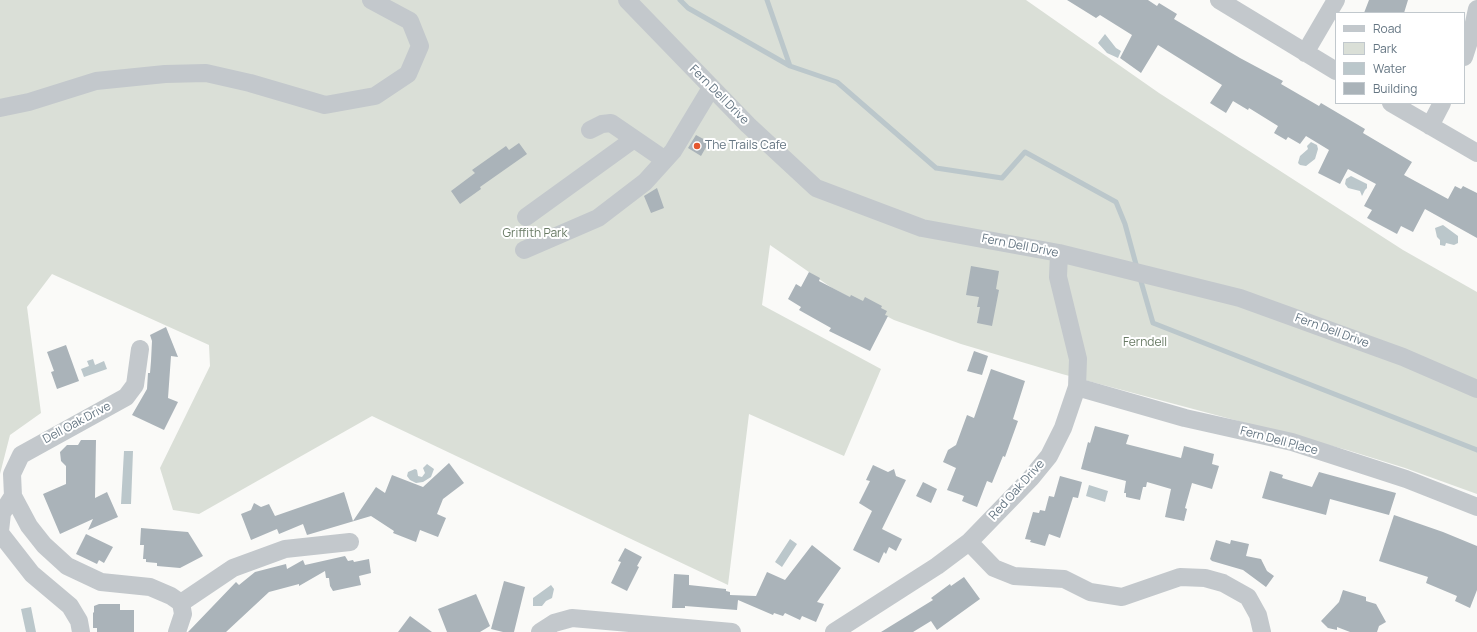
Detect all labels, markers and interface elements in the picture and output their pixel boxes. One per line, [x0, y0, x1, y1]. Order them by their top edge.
legend [1335, 12, 1465, 104]
text: Road [1373, 20, 1401, 37]
text: Park [1373, 40, 1397, 57]
text: Water [1373, 60, 1406, 77]
street label: Fern Dell Drive [686, 62, 752, 128]
text: Building [1373, 80, 1417, 97]
place label: The Trails Cafe [705, 139, 787, 153]
marker: The Trails Cafe [692, 141, 702, 151]
park label: Griffith Park [503, 227, 567, 241]
street label: Fern Dell Drive [980, 232, 1060, 260]
street label: Fern Dell Drive [1293, 311, 1371, 351]
park label: Ferndell [1123, 336, 1167, 350]
street label: Dell Oak Drive [41, 399, 113, 447]
street label: Fern Dell Place [1239, 424, 1319, 458]
street label: Red Oak Drive [986, 457, 1048, 523]

